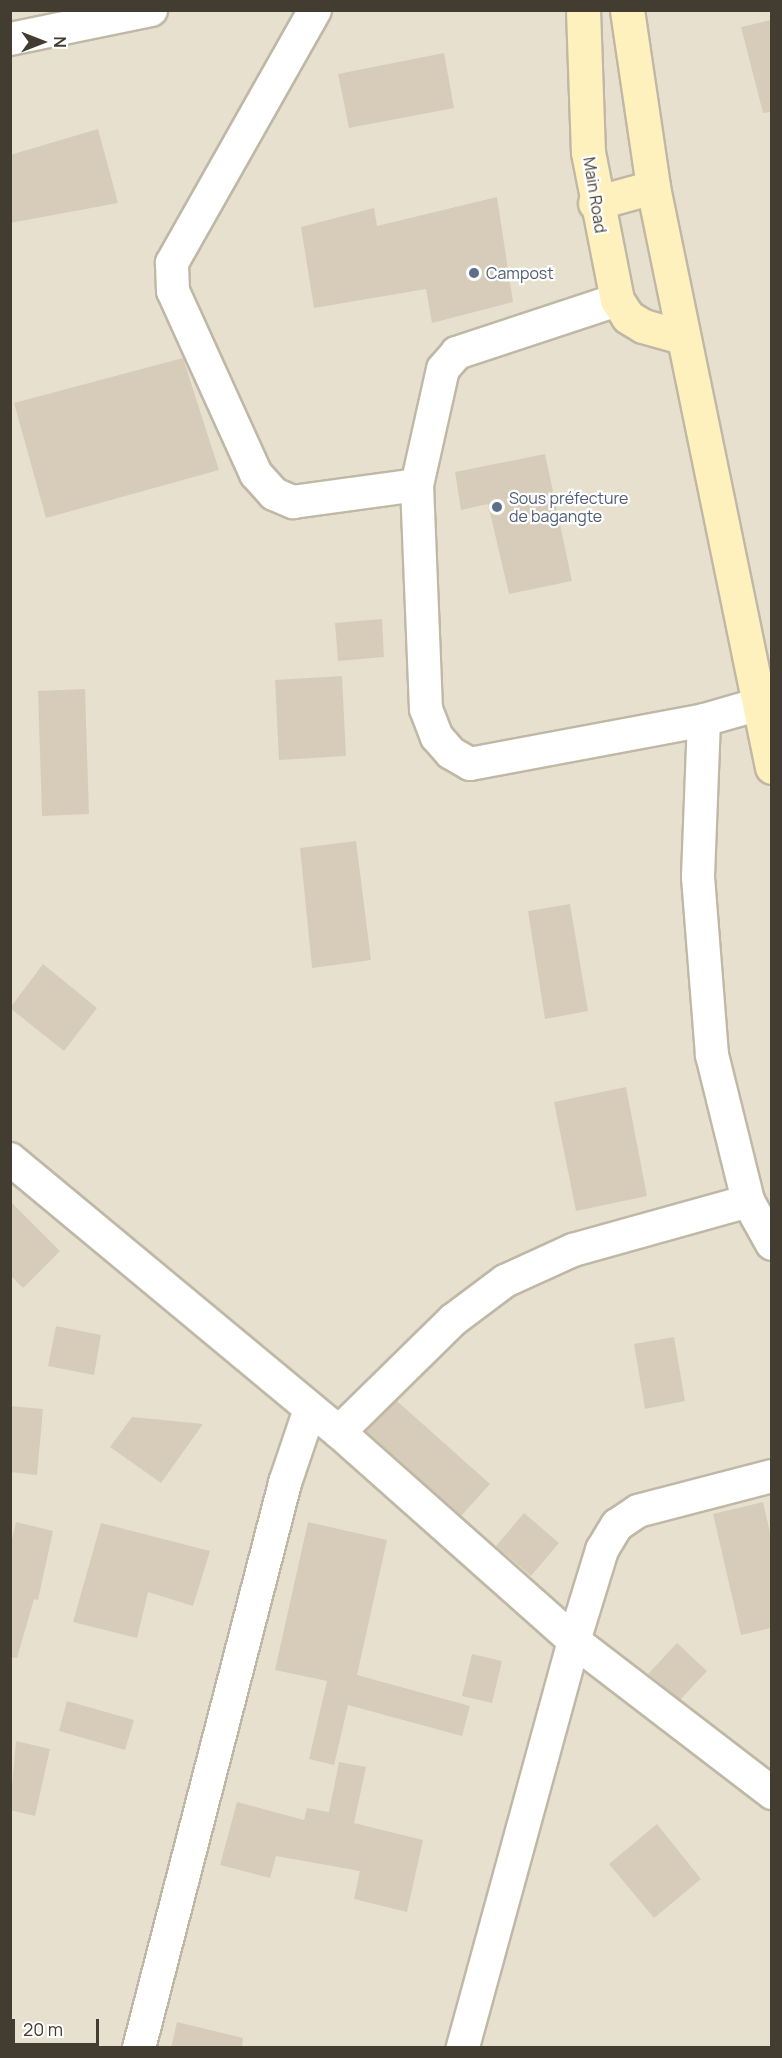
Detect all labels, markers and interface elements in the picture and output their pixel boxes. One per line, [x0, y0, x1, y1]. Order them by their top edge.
north arrow [12, 12, 72, 72]
text: N [49, 36, 71, 48]
street label: Main Road [580, 156, 610, 234]
place label: Campost [486, 263, 554, 283]
marker: Campost [467, 266, 481, 280]
place label: Sous préfecture de bagangte [509, 488, 628, 526]
marker: Sous préfecture de bagangte [490, 500, 504, 514]
scale bar [15, 2007, 102, 2045]
text: 20 m [23, 2017, 63, 2041]

